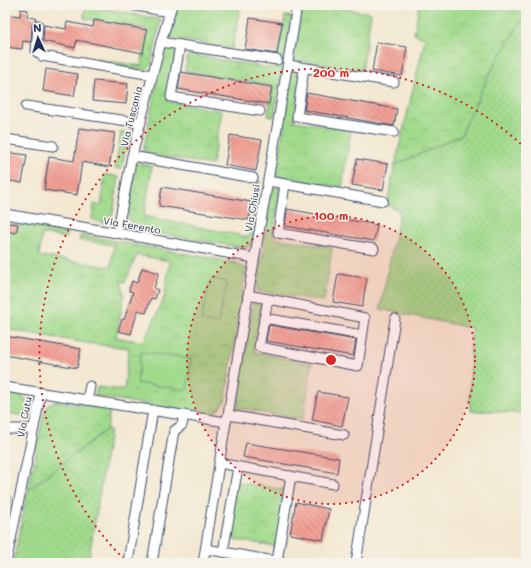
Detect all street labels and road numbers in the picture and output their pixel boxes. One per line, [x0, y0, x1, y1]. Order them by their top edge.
street label: Via Tuscania [117, 84, 145, 148]
street label: Via Chiusi [241, 183, 263, 233]
street label: Via Ferento [102, 213, 162, 237]
street label: Via Cutu [13, 395, 35, 439]

